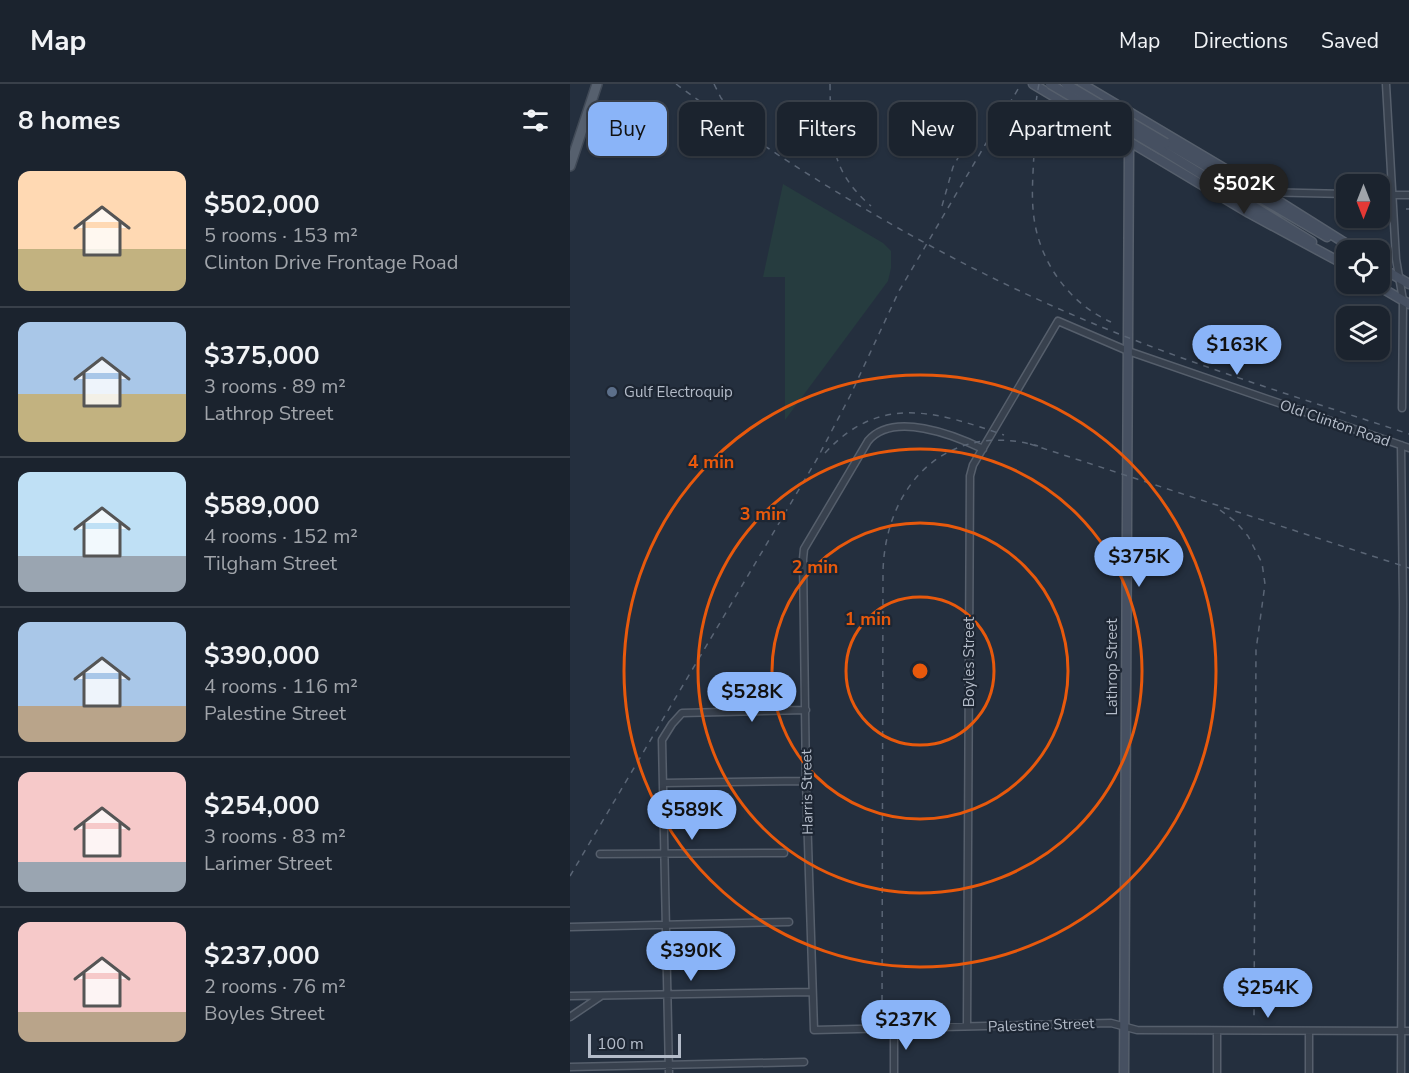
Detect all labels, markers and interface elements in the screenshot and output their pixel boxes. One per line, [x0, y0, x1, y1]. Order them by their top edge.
text: Map [30, 22, 86, 60]
text: Map [1119, 27, 1160, 55]
text: Directions [1193, 27, 1288, 55]
text: Saved [1321, 27, 1379, 55]
chip: Buy [588, 102, 667, 156]
chip: Rent [679, 102, 765, 156]
chip: Filters [777, 102, 877, 156]
chip: New [889, 102, 976, 156]
chip: Apartment [988, 102, 1132, 156]
text: 8 homes [18, 103, 120, 138]
icon: filters [519, 104, 552, 137]
pin: $502K [1202, 164, 1286, 215]
text: $502K [1213, 170, 1275, 197]
north arrow [1336, 174, 1390, 228]
map controls [1336, 174, 1390, 360]
text: $502,000 [204, 187, 320, 222]
icon: home [66, 195, 138, 267]
text: 5 rooms · 153 m² [204, 222, 358, 249]
button: locate [1336, 240, 1390, 294]
text: Clinton Drive Frontage Road [204, 249, 458, 276]
button: layers [1336, 306, 1390, 360]
pin: $163K [1195, 325, 1279, 376]
text: $163K [1206, 331, 1268, 358]
text: $375,000 [204, 338, 320, 373]
icon: home [66, 346, 138, 418]
text: 3 rooms · 89 m² [204, 373, 346, 400]
place label: Gulf Electroquip [624, 382, 733, 402]
marker: Gulf Electroquip [605, 385, 619, 399]
street label: Old Clinton Road [1277, 395, 1393, 451]
text: Lathrop Street [204, 400, 333, 427]
text: 4 min [688, 450, 734, 474]
text: $589,000 [204, 488, 320, 523]
icon: home [66, 496, 138, 568]
text: 3 min [740, 502, 786, 526]
text: 4 rooms · 152 m² [204, 523, 358, 550]
pin: $375K [1097, 537, 1181, 588]
text: $375K [1108, 543, 1170, 570]
text: Tilgham Street [204, 550, 337, 577]
text: 2 min [792, 555, 838, 579]
text: 1 min [845, 607, 891, 631]
street label: Boyles Street [959, 616, 979, 707]
street label: Lathrop Street [1102, 618, 1122, 716]
text: $390,000 [204, 638, 320, 673]
icon: home [66, 646, 138, 718]
centre of rings [910, 661, 930, 681]
pin: $528K [710, 672, 794, 723]
text: 4 rooms · 116 m² [204, 673, 358, 700]
text: $528K [721, 678, 783, 705]
text: Palestine Street [204, 700, 346, 727]
street label: Harris Street [796, 748, 818, 835]
text: $254,000 [204, 788, 320, 823]
pin: $589K [650, 790, 734, 841]
icon: home [66, 796, 138, 868]
text: $589K [661, 796, 723, 823]
text: 3 rooms · 83 m² [204, 823, 346, 850]
text: Larimer Street [204, 850, 332, 877]
pin: $390K [649, 931, 733, 982]
text: $390K [660, 937, 722, 964]
text: $237,000 [204, 938, 320, 973]
icon: home [66, 946, 138, 1018]
pin: $254K [1226, 968, 1310, 1019]
text: 2 rooms · 76 m² [204, 973, 346, 1000]
text: $254K [1237, 974, 1299, 1001]
text: Boyles Street [204, 1000, 325, 1027]
pin: $237K [864, 1000, 948, 1051]
text: $237K [875, 1006, 937, 1033]
street label: Palestine Street [987, 1013, 1095, 1037]
scale bar [588, 1031, 681, 1058]
text: 100 m [597, 1033, 644, 1055]

